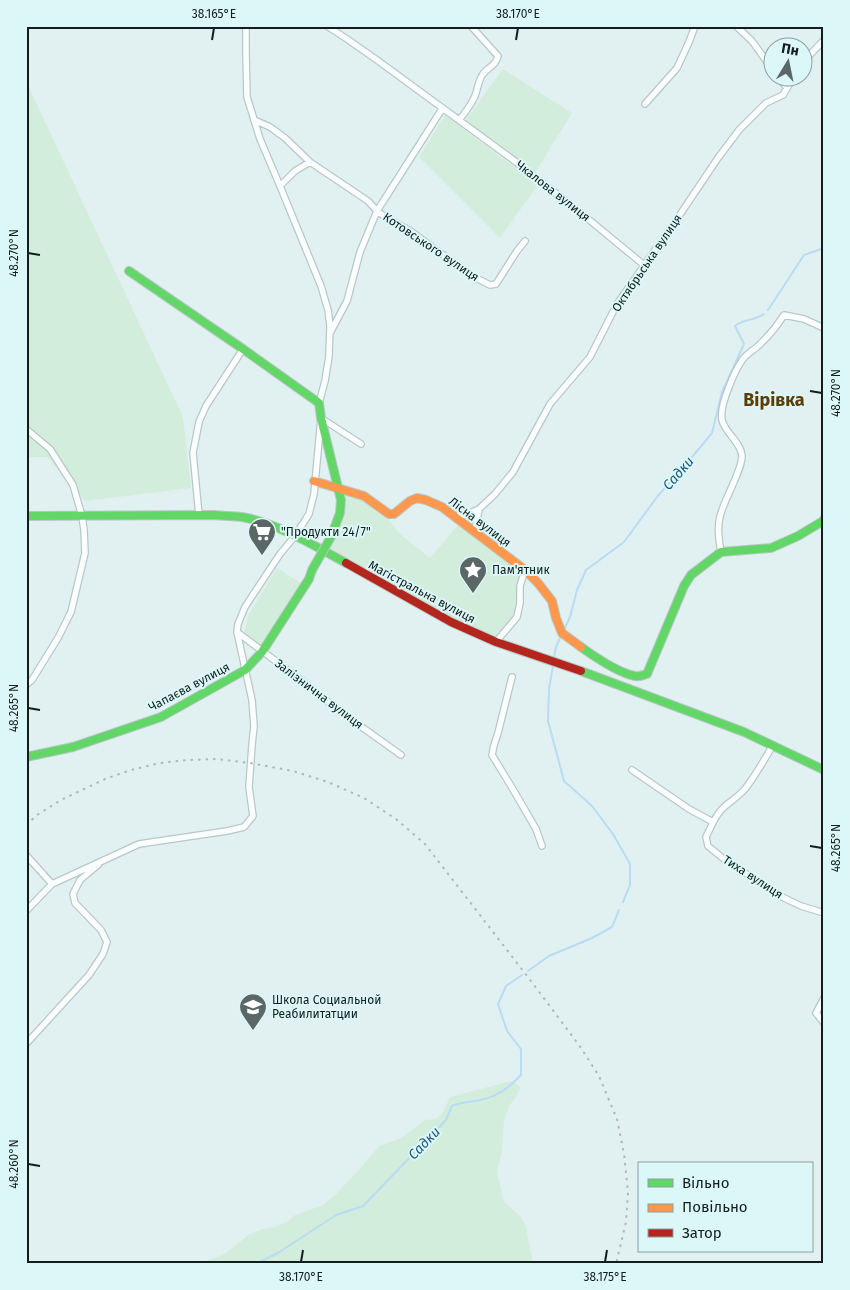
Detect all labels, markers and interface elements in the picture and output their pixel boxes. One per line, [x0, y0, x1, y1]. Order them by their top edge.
text: 38.165°E [192, 7, 236, 21]
text: 38.170°E [496, 7, 540, 21]
north arrow [762, 38, 812, 88]
text: Пн [780, 40, 800, 60]
street label: Чкалова вулиця [513, 158, 593, 224]
street label: Котовського вулиця [380, 210, 482, 284]
street label: Октябрьська вулиця [609, 212, 685, 314]
text: 48.270°N [7, 229, 21, 277]
text: 48.270°N [829, 369, 843, 417]
district label: Вірівка [743, 389, 805, 411]
water label: Садки [659, 453, 698, 494]
street label: Лісна вулиця [446, 494, 514, 550]
supermarket icon: "Продукти 24/7" [247, 517, 277, 556]
place label: "Продукти 24/7" [281, 525, 371, 539]
place icon: Пам'ятник [458, 555, 488, 594]
street label: Магістральна вулиця [366, 558, 478, 626]
place label: Пам'ятник [492, 563, 550, 577]
street label: Залізнична вулиця [272, 656, 366, 732]
street label: Чапаєва вулиця [146, 660, 232, 714]
text: 48.265°N [7, 684, 21, 732]
text: 48.265°N [829, 824, 843, 872]
street label: Тиха вулиця [720, 852, 786, 902]
school or university icon: Школа Социальной Реабилитатции [238, 992, 268, 1031]
place label: Школа Социальной Реабилитатции [272, 993, 381, 1021]
water label: Садки [405, 1123, 444, 1163]
text: 48.260°N [7, 1139, 21, 1189]
legend [638, 1162, 812, 1252]
text: Вільно [682, 1174, 729, 1192]
text: Повільно [682, 1198, 748, 1216]
text: Затор [682, 1224, 722, 1242]
text: 38.170°E [279, 1270, 323, 1284]
text: 38.175°E [583, 1270, 627, 1284]

